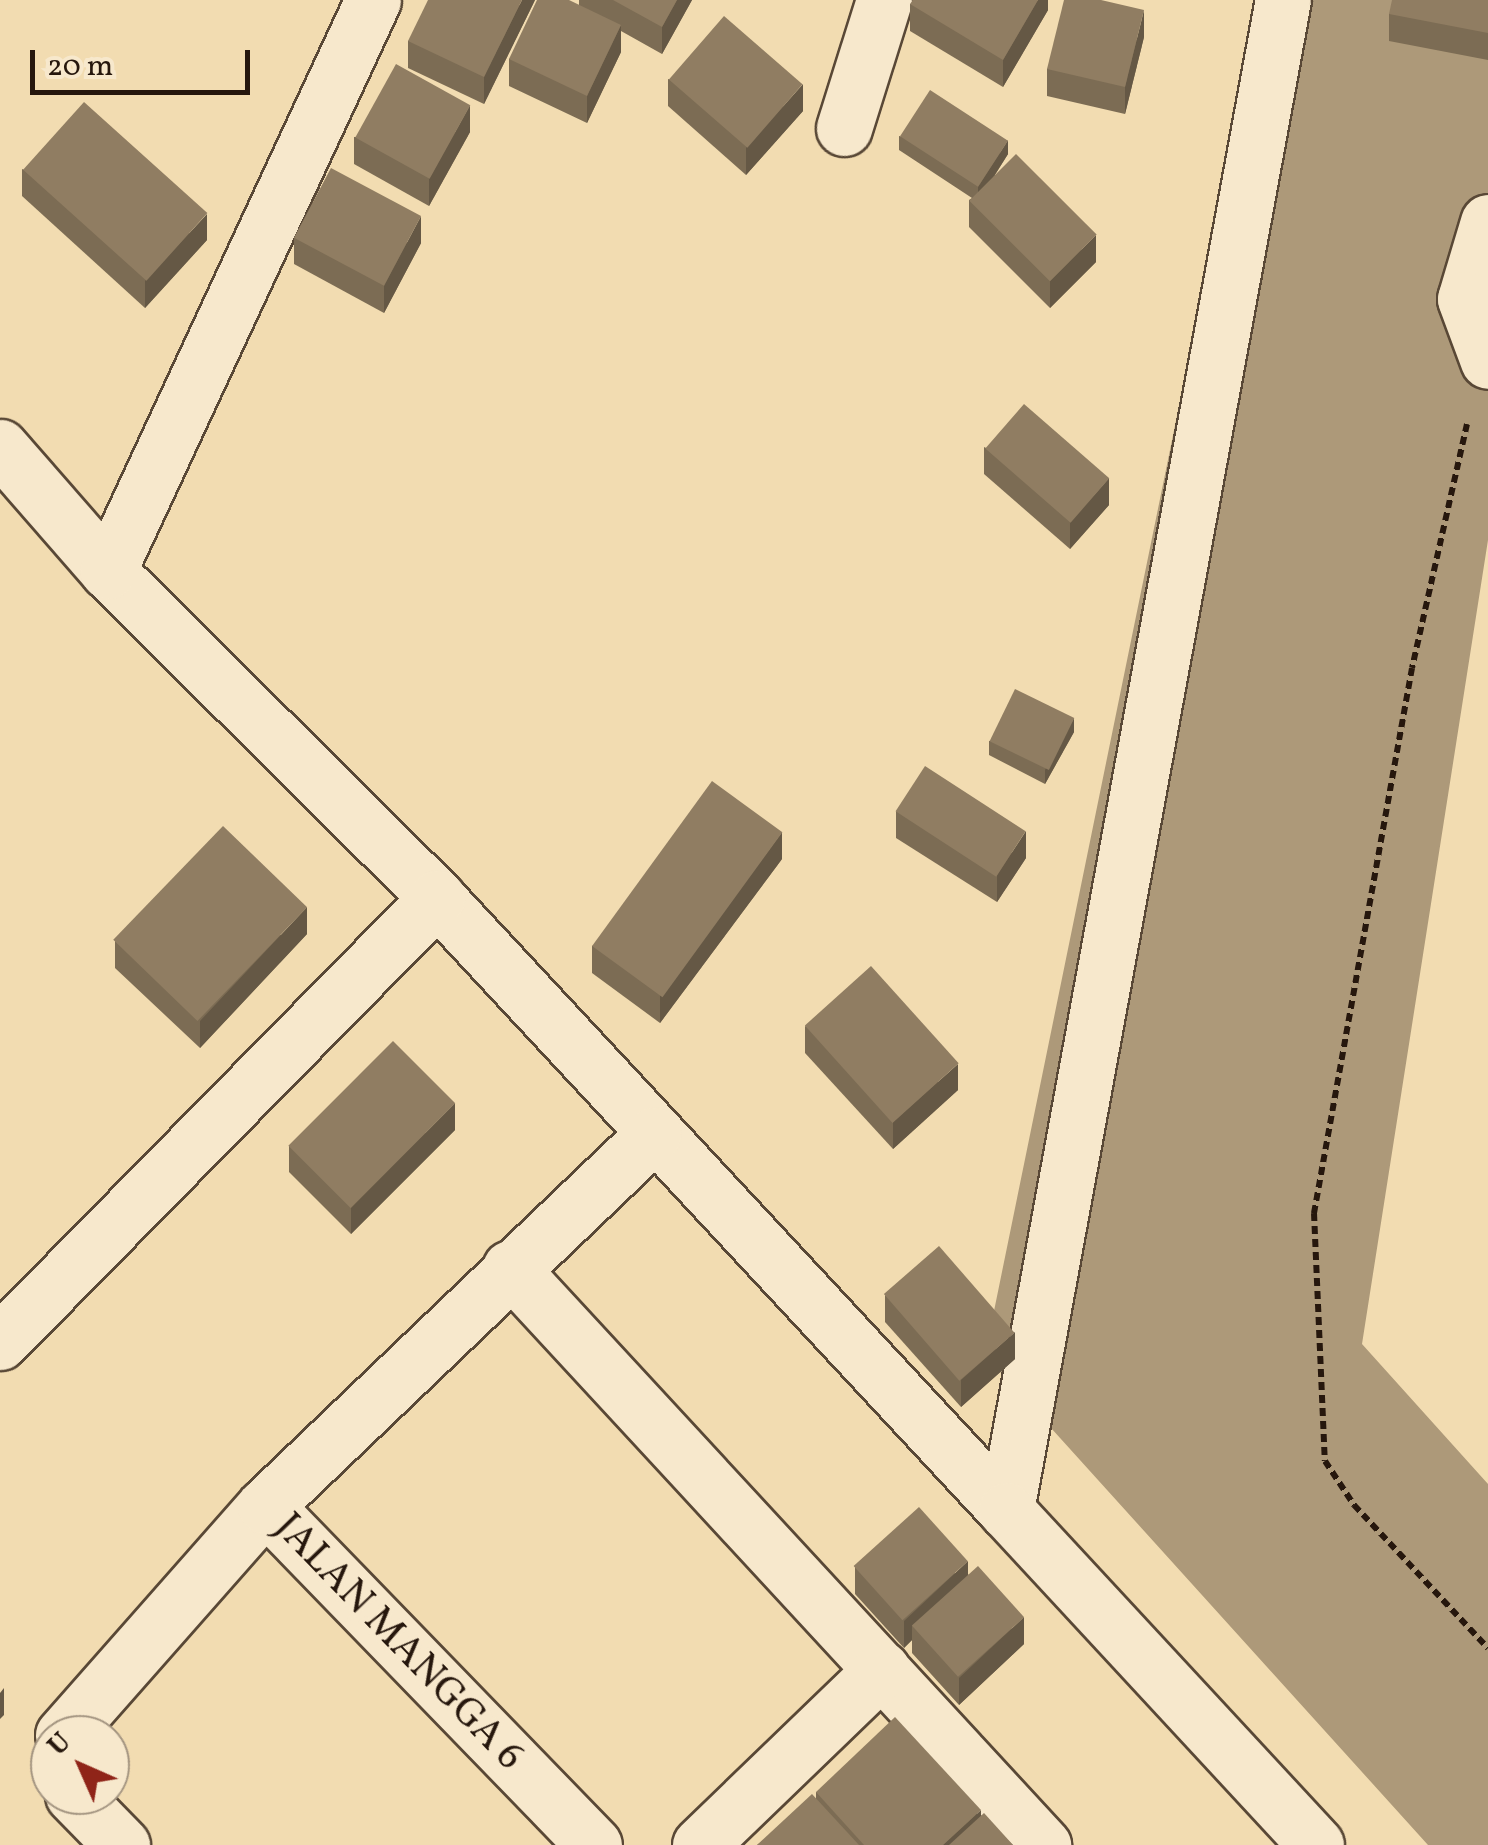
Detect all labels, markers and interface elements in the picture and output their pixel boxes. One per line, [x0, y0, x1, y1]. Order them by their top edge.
scale bar [35, 30, 255, 92]
text: 20 m [47, 46, 113, 88]
street label: JALAN MANGGA 6 [263, 1505, 533, 1781]
north arrow [30, 1715, 130, 1815]
text: U [39, 1724, 80, 1765]

